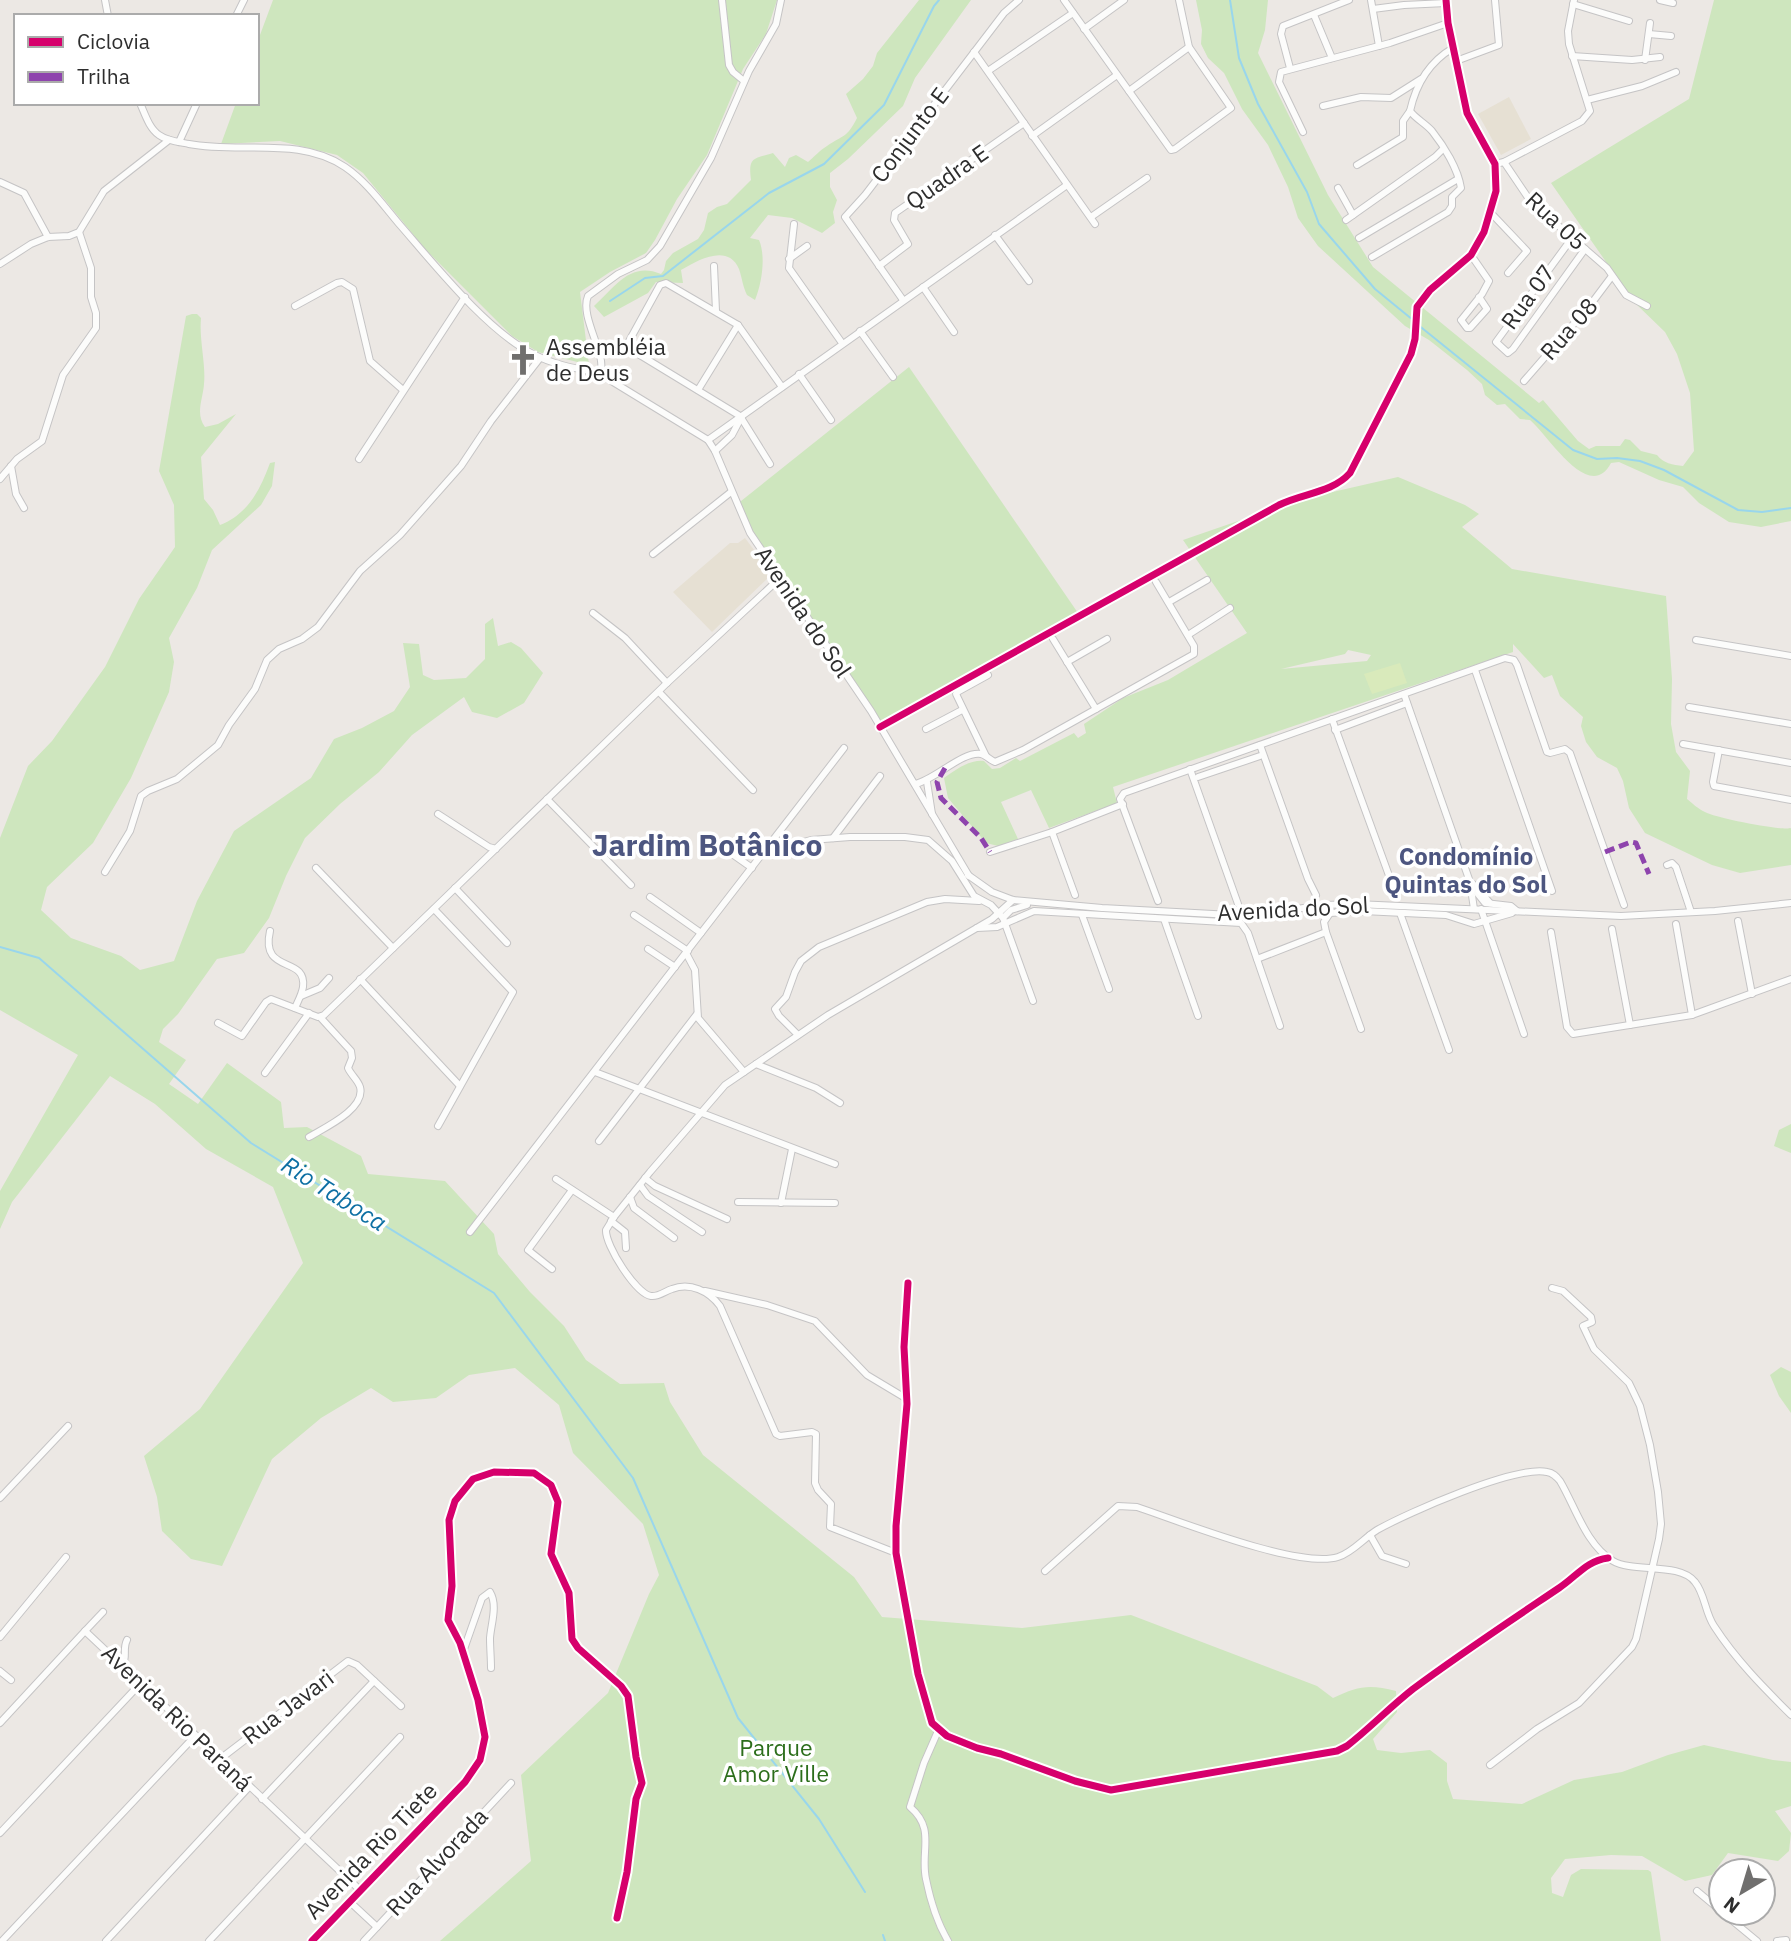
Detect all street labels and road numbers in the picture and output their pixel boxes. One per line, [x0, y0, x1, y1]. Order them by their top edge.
street label: Conjunto E [864, 81, 955, 188]
street label: Quadra E [899, 137, 994, 216]
street label: Rua 05 [1520, 184, 1594, 256]
street label: Rua 07 [1494, 258, 1561, 335]
street label: Rua 08 [1533, 291, 1604, 366]
street label: Avenida do Sol [749, 540, 859, 683]
street label: Avenida do Sol [1216, 889, 1370, 927]
street label: Avenida Rio Paraná [96, 1637, 260, 1797]
street label: Rua Javari [236, 1662, 339, 1750]
street label: Avenida Rio Tiete [297, 1776, 443, 1925]
street label: Rua Alvorada [379, 1801, 494, 1921]

